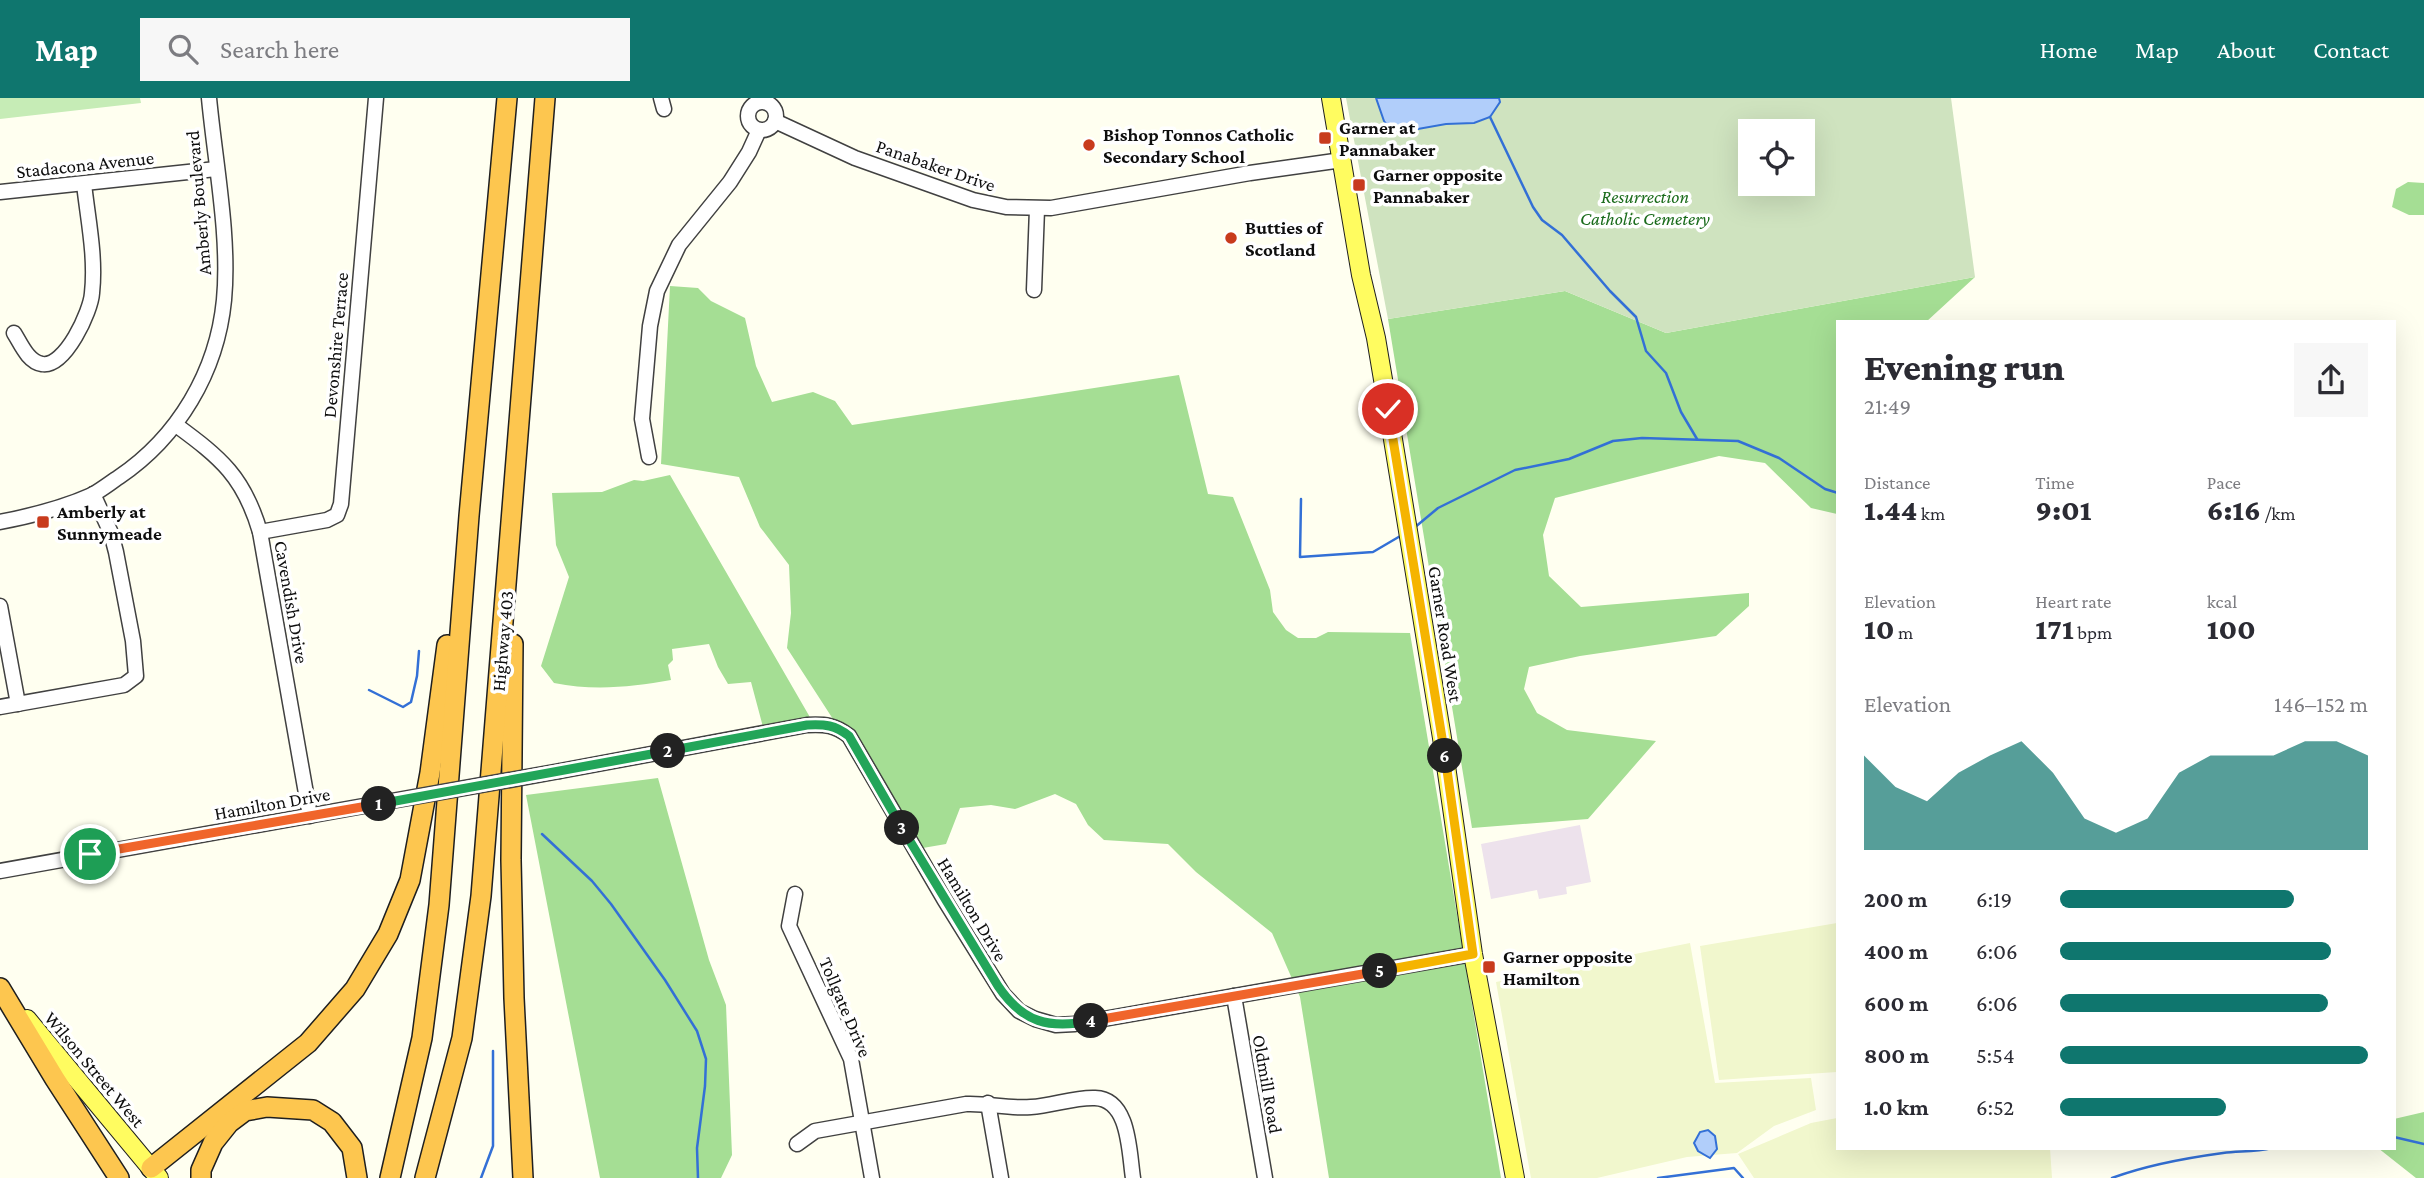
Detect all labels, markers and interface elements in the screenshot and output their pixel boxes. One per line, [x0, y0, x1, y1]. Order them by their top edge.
search box [140, 18, 630, 81]
icon: search [164, 30, 202, 68]
text: Map [35, 31, 98, 68]
text: Search here [220, 35, 339, 64]
text: Home [2040, 36, 2097, 63]
text: Map [2135, 36, 2179, 63]
text: About [2217, 36, 2275, 63]
text: Contact [2313, 36, 2389, 63]
place label: Garner at Pannabaker [1339, 117, 1436, 160]
map controls [1738, 119, 1815, 196]
button: locate [1738, 119, 1815, 196]
place label: Bishop Tonnos Catholic Secondary School [1103, 124, 1294, 167]
street label: Amberly Boulevard [182, 130, 215, 276]
marker: Garner at Pannabaker [1317, 130, 1333, 146]
street label: Panabaker Drive [874, 135, 998, 196]
marker: Bishop Tonnos Catholic Secondary School [1081, 137, 1097, 153]
street label: Stadacona Avenue [15, 147, 155, 182]
place label: Garner opposite Pannabaker [1373, 164, 1503, 207]
marker: Garner opposite Pannabaker [1351, 177, 1367, 193]
park label: Resurrection Catholic Cemetery [1580, 186, 1710, 229]
place label: Butties of Scotland [1245, 217, 1324, 260]
marker: Butties of Scotland [1223, 230, 1239, 246]
street label: Devonshire Terrace [319, 271, 352, 419]
button: share [2294, 343, 2368, 417]
text: Evening run [1864, 346, 2065, 388]
pin [1358, 379, 1418, 439]
icon: check [1369, 390, 1407, 428]
text: 21:49 [1864, 393, 1911, 419]
text: Distance [1864, 472, 1930, 493]
text: Time [2035, 472, 2074, 493]
text: Pace [2207, 472, 2241, 493]
text: 1.44 [1864, 493, 1917, 526]
text: 9:01 [2035, 493, 2091, 526]
text: 6:16 [2207, 493, 2261, 526]
place label: Amberly at Sunnymeade [56, 501, 162, 544]
text: km [1917, 503, 1945, 524]
text: /km [2261, 503, 2296, 524]
marker: Amberly at Sunnymeade [35, 514, 51, 530]
street label: Cavendish Drive [270, 539, 313, 665]
street label: Garner Road West [1424, 565, 1467, 704]
street label: Highway 403 [488, 590, 517, 692]
text: Elevation [1864, 591, 1936, 612]
text: Heart rate [2035, 591, 2111, 612]
text: kcal [2207, 591, 2237, 612]
text: 10 [1864, 612, 1894, 645]
text: 171 [2035, 612, 2074, 645]
text: 100 [2207, 612, 2256, 645]
text: m [1894, 622, 1913, 643]
text: bpm [2074, 622, 2112, 643]
text: Elevation [1864, 691, 1951, 717]
text: 146–152 m [2274, 691, 2368, 717]
pin: 2 [650, 734, 686, 768]
pin: 6 [1428, 738, 1462, 774]
text: 2 [663, 740, 672, 761]
text: 6 [1439, 745, 1450, 766]
street label: Hamilton Drive [213, 783, 332, 824]
pin: 1 [362, 786, 396, 822]
text: 1 [375, 793, 382, 814]
pin: 3 [884, 810, 920, 846]
text: 3 [897, 817, 906, 838]
pin [60, 824, 120, 884]
icon: arrive [71, 835, 109, 873]
street label: Hamilton Drive [933, 854, 1012, 965]
text: 200 m [1864, 886, 1928, 912]
text: 6:19 [1976, 886, 2012, 912]
text: 400 m [1864, 938, 1928, 964]
text: 6:06 [1976, 938, 2018, 964]
place label: Garner opposite Hamilton [1503, 946, 1633, 989]
street label: Tollgate Drive [815, 954, 876, 1060]
pin: 5 [1362, 954, 1398, 988]
marker: Garner opposite Hamilton [1481, 959, 1497, 975]
text: 5 [1375, 960, 1384, 981]
text: 600 m [1864, 990, 1928, 1016]
text: 6:06 [1976, 990, 2018, 1016]
pin: 4 [1074, 1004, 1108, 1038]
street label: Wilson Street West [40, 1007, 150, 1132]
text: 4 [1085, 1010, 1096, 1031]
street label: Oldmill Road [1248, 1033, 1287, 1135]
text: 800 m [1864, 1042, 1929, 1068]
text: 5:54 [1976, 1042, 2015, 1068]
text: 1.0 km [1864, 1094, 1929, 1120]
text: 6:52 [1976, 1094, 2014, 1120]

